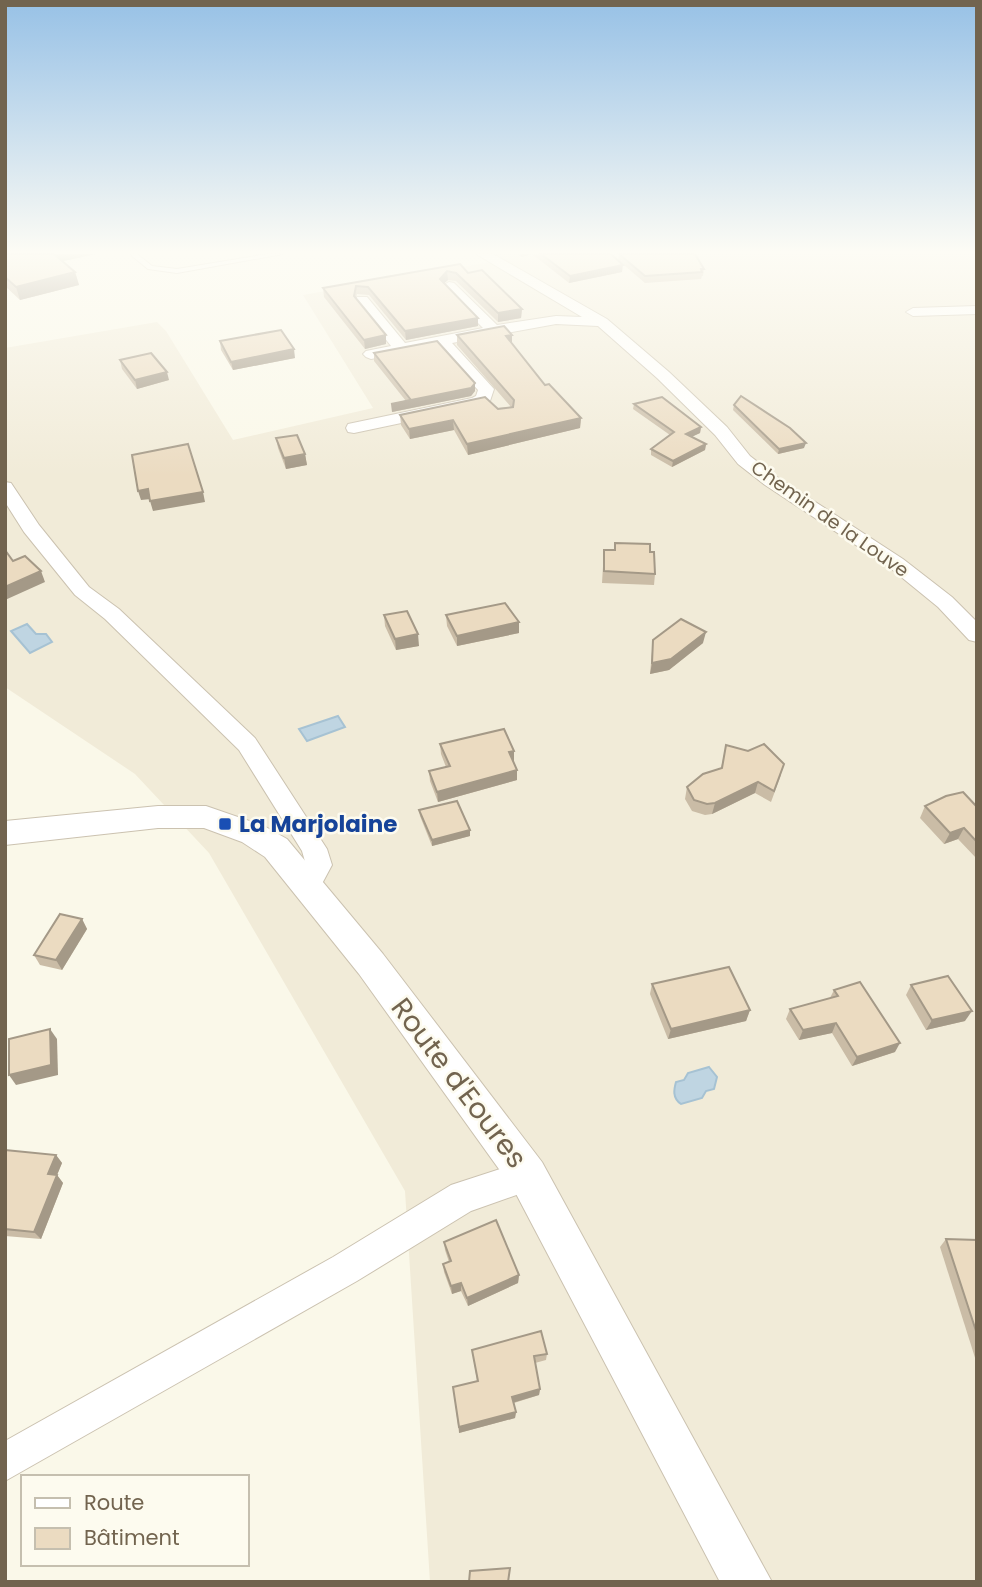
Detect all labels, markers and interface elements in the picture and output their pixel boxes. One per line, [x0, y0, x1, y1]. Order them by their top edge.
street label: Chemin de la Louve [746, 454, 914, 584]
place label: La Marjolaine [239, 808, 397, 840]
marker: La Marjolaine [217, 816, 233, 832]
street label: Route d'Eoures [382, 990, 536, 1176]
legend [21, 1475, 248, 1566]
text: Route [84, 1488, 144, 1517]
text: Bâtiment [84, 1523, 180, 1552]

